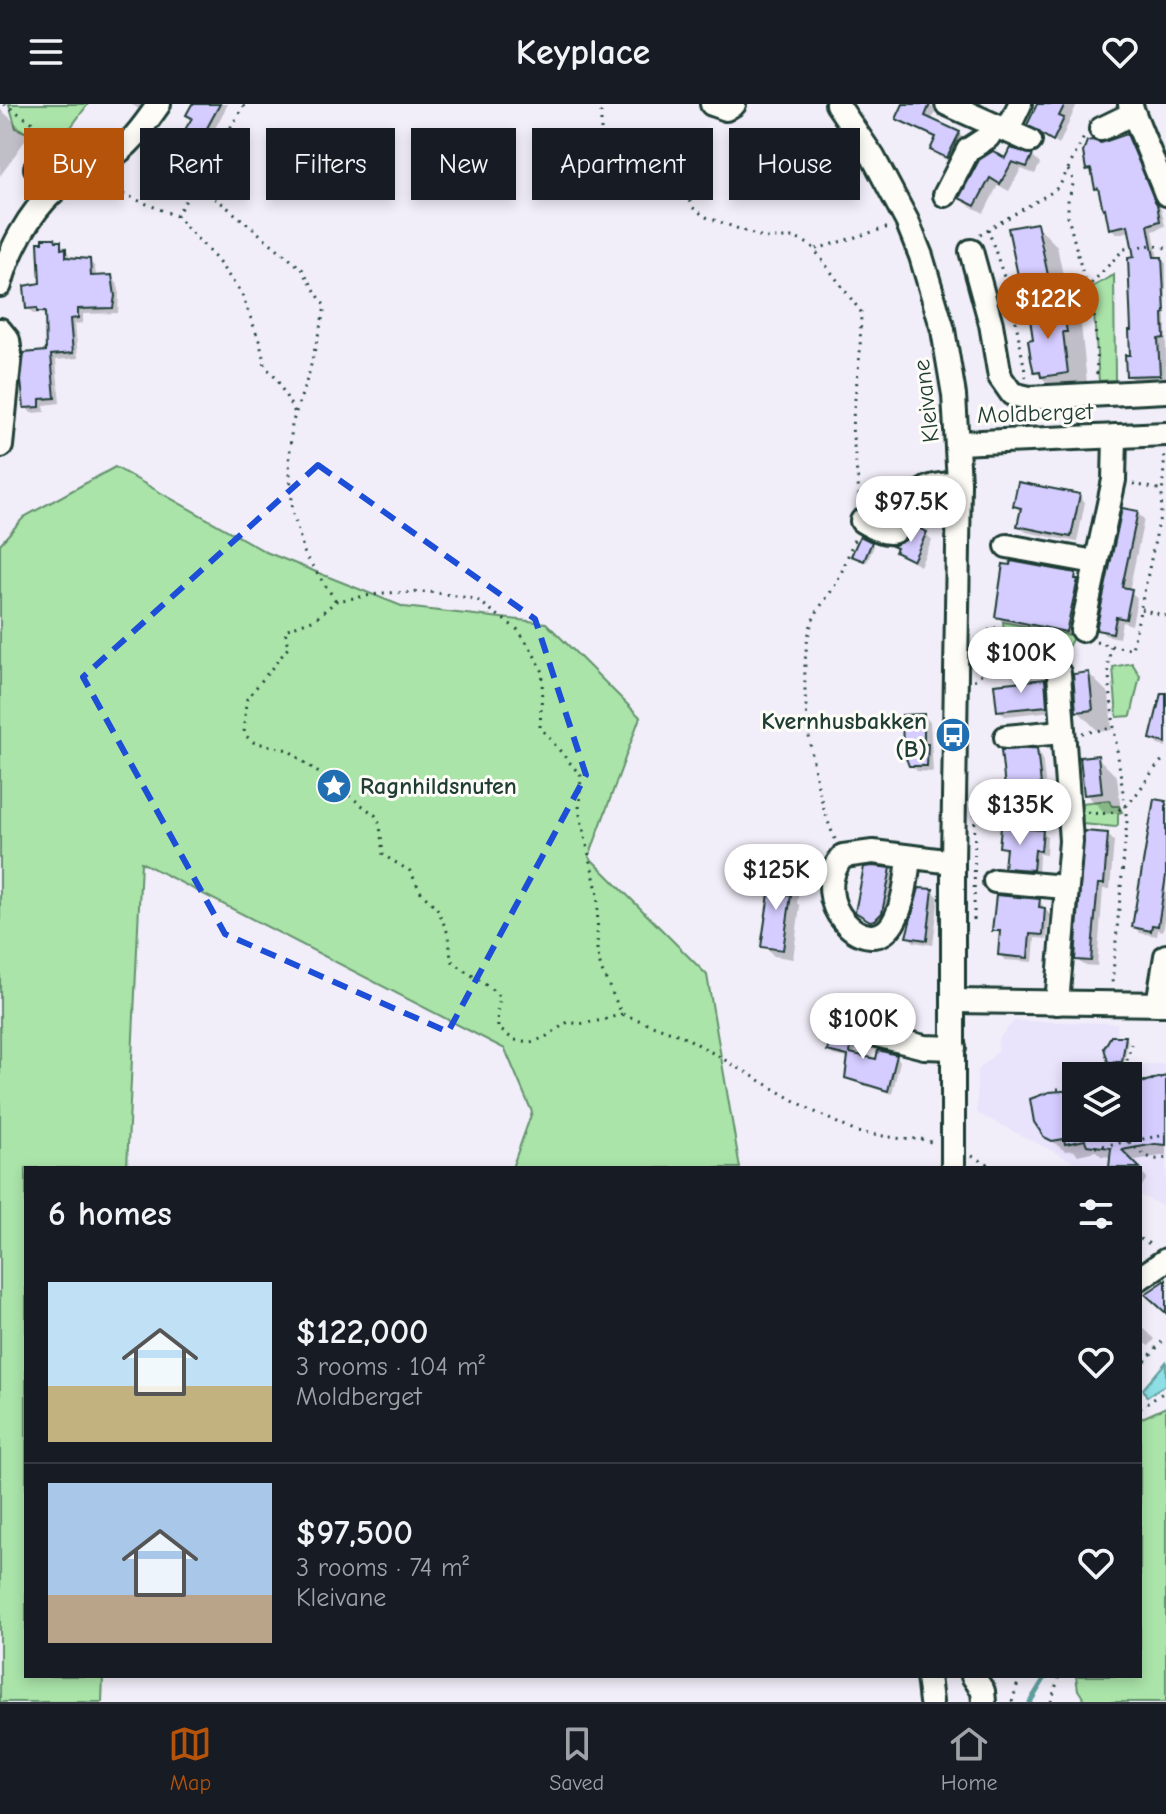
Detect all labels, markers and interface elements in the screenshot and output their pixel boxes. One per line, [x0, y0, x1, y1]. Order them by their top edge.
icon: menu [24, 30, 68, 74]
icon: heart [1098, 30, 1142, 74]
text: Keyplace [516, 32, 650, 73]
chip: Buy [24, 128, 124, 200]
chip: Rent [140, 128, 250, 200]
chip: Filters [266, 128, 395, 200]
chip: New [411, 128, 516, 200]
chip: Apartment [532, 128, 713, 200]
chip: House [729, 128, 860, 200]
pin: $122K [992, 273, 1104, 341]
text: $122K [1015, 284, 1081, 314]
street label: Kleivane [907, 358, 945, 444]
street label: Moldberget [977, 397, 1095, 429]
pin: $97.5K [846, 476, 976, 544]
text: $97.5K [874, 487, 948, 517]
pin: $100K [965, 627, 1077, 695]
text: $100K [986, 638, 1056, 668]
place label: Kvernhusbakken (B) [761, 707, 927, 763]
bus stop icon: Kvernhusbakken (B) [934, 716, 972, 754]
place icon: Ragnhildsnuten [315, 767, 353, 805]
place label: Ragnhildsnuten [360, 772, 517, 800]
pin: $135K [964, 779, 1076, 847]
text: $135K [986, 790, 1054, 820]
pin: $125K [720, 844, 832, 912]
text: $125K [742, 855, 810, 885]
pin: $100K [807, 993, 919, 1061]
text: $100K [828, 1004, 898, 1034]
map controls [1062, 1062, 1142, 1142]
button: layers [1062, 1062, 1142, 1142]
icon: filters [1074, 1192, 1118, 1236]
text: 6 homes [48, 1194, 172, 1234]
text: $122,000 [296, 1312, 429, 1352]
icon: home [112, 1314, 208, 1410]
icon: heart [1074, 1340, 1118, 1384]
text: 3 rooms · 104 m² [296, 1352, 485, 1382]
text: Moldberget [296, 1382, 422, 1412]
text: $97,500 [296, 1513, 413, 1553]
icon: home [112, 1515, 208, 1611]
icon: heart [1074, 1541, 1118, 1585]
text: 3 rooms · 74 m² [296, 1553, 469, 1583]
text: Kleivane [296, 1583, 386, 1613]
tab: Map [168, 1722, 212, 1796]
tab: Saved [549, 1722, 604, 1796]
tab: Home [941, 1722, 998, 1796]

